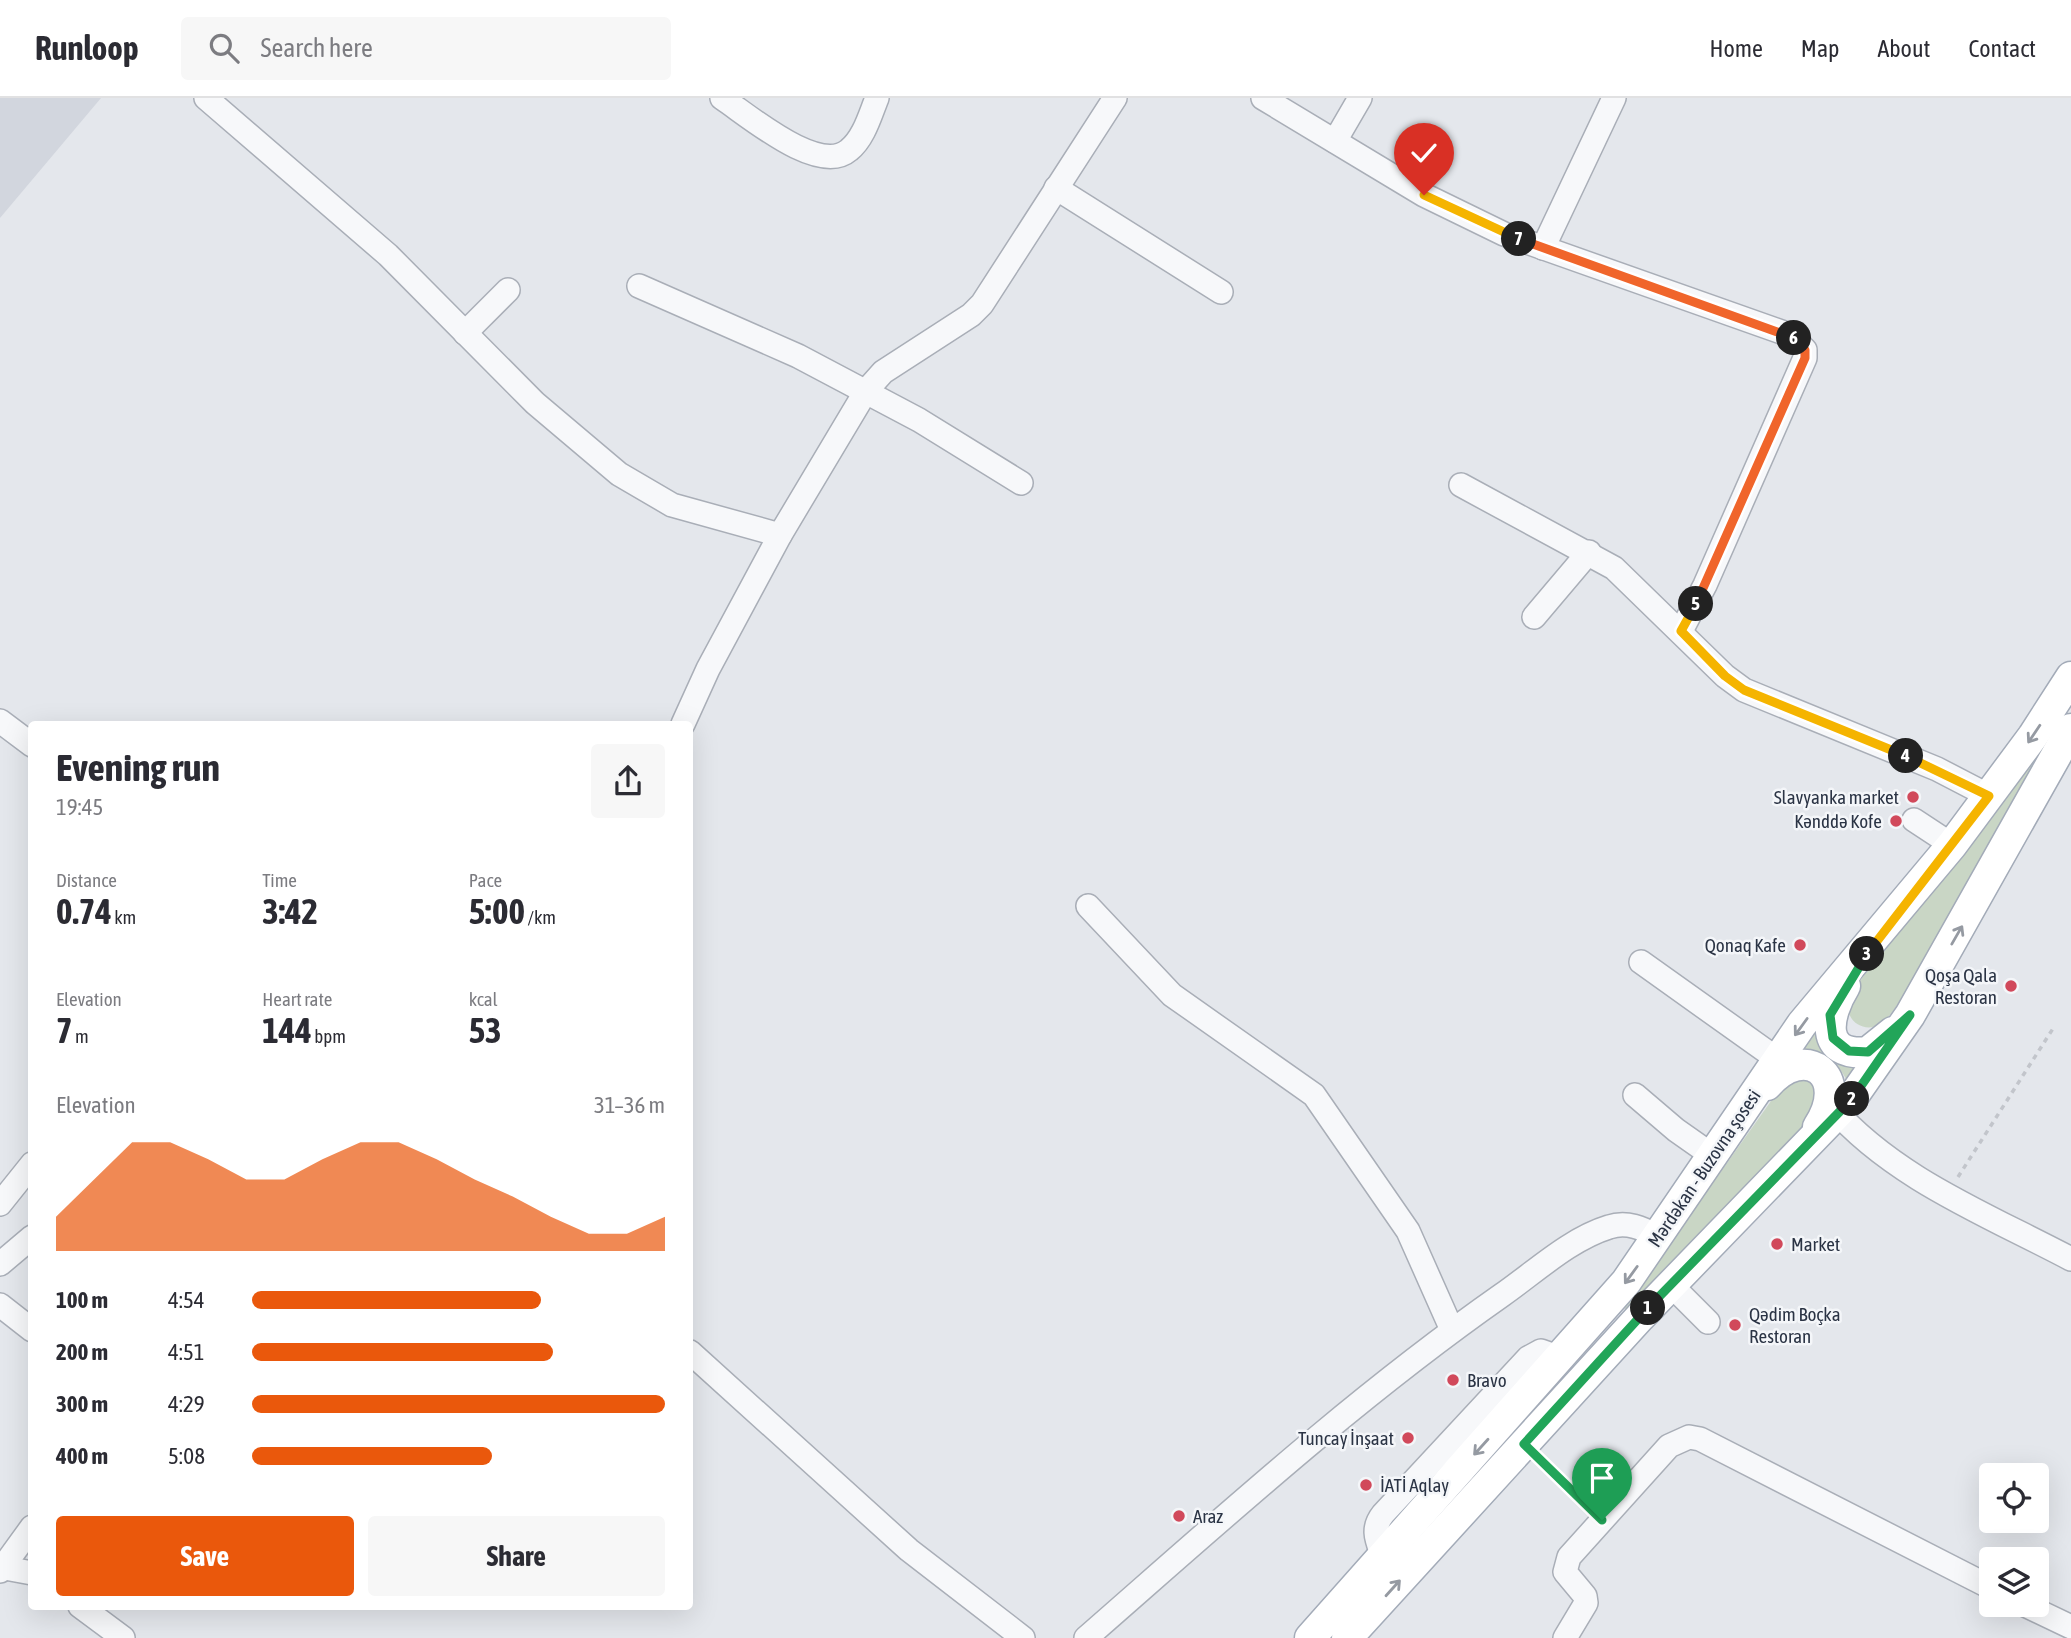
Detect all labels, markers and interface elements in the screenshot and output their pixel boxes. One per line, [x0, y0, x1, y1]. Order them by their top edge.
search box [181, 17, 671, 80]
text: Runloop [35, 29, 139, 67]
icon: search [205, 29, 243, 67]
text: Search here [261, 33, 373, 63]
text: Home [1709, 35, 1763, 62]
text: Map [1801, 35, 1839, 62]
text: About [1877, 35, 1930, 62]
text: Contact [1968, 35, 2036, 62]
pin [1394, 123, 1454, 195]
icon: check [1405, 134, 1443, 172]
pin: 7 [1502, 222, 1536, 256]
text: 7 [1514, 227, 1523, 249]
pin: 6 [1776, 320, 1812, 356]
text: 6 [1789, 326, 1798, 348]
pin: 5 [1678, 587, 1714, 622]
text: 5 [1691, 592, 1700, 614]
one-way arrow [2027, 724, 2041, 743]
pin: 4 [1888, 738, 1924, 774]
button: share [591, 744, 665, 818]
text: 4 [1901, 744, 1910, 766]
text: Evening run [56, 746, 220, 789]
place label: Slavyanka market [1774, 786, 1899, 808]
marker: Slavyanka market [1905, 789, 1921, 805]
text: 19:45 [56, 794, 103, 820]
place label: Kənddə Kofe [1794, 810, 1882, 832]
marker: Kənddə Kofe [1888, 813, 1904, 829]
text: Distance [56, 869, 117, 891]
text: Time [262, 869, 297, 891]
text: Pace [469, 869, 502, 891]
text: 0.74 [56, 891, 112, 931]
text: 3:42 [262, 891, 318, 931]
text: 5:00 [469, 891, 525, 931]
text: km [112, 906, 136, 928]
text: /km [525, 906, 556, 928]
one-way arrow [1950, 926, 1964, 946]
place label: Qonaq Kafe [1705, 934, 1786, 956]
pin: 3 [1850, 936, 1884, 972]
marker: Qonaq Kafe [1792, 937, 1808, 953]
text: 3 [1862, 942, 1871, 964]
place label: Qoşa Qala Restoran [1925, 964, 1997, 1008]
marker: Qoşa Qala Restoran [2003, 978, 2019, 994]
text: Elevation [56, 988, 122, 1010]
text: Heart rate [262, 988, 332, 1010]
text: kcal [469, 988, 498, 1010]
text: 7 [56, 1010, 72, 1050]
text: 144 [262, 1010, 312, 1050]
text: 53 [469, 1010, 502, 1050]
one-way arrow [1793, 1017, 1808, 1036]
text: m [72, 1025, 89, 1047]
text: bpm [312, 1025, 346, 1047]
pin: 2 [1834, 1082, 1870, 1116]
street label: Mərdəkan - Buzovna şosesi [1643, 1085, 1765, 1251]
text: 2 [1847, 1087, 1856, 1109]
text: Elevation [56, 1092, 136, 1118]
text: 31–36 m [594, 1092, 665, 1118]
place label: Market [1791, 1233, 1840, 1255]
marker: Market [1769, 1236, 1785, 1252]
one-way arrow [1624, 1265, 1638, 1284]
text: 100 m [56, 1287, 108, 1313]
text: 4:54 [168, 1287, 205, 1313]
pin: 1 [1630, 1290, 1666, 1326]
text: 1 [1643, 1296, 1652, 1318]
place label: Qədim Boçka Restoran [1749, 1303, 1841, 1347]
marker: Qədim Boçka Restoran [1727, 1317, 1743, 1333]
text: 200 m [56, 1339, 108, 1365]
text: 4:51 [168, 1339, 205, 1365]
place label: Bravo [1467, 1369, 1507, 1391]
marker: Bravo [1445, 1372, 1461, 1388]
text: 300 m [56, 1391, 108, 1417]
text: 4:29 [168, 1391, 205, 1417]
place label: Tuncay İnşaat [1298, 1427, 1394, 1449]
marker: Tuncay İnşaat [1400, 1430, 1416, 1446]
one-way arrow [1473, 1438, 1490, 1455]
text: 400 m [56, 1443, 108, 1469]
text: 5:08 [168, 1443, 205, 1469]
pin [1572, 1448, 1632, 1520]
icon: arrive [1583, 1459, 1621, 1497]
map controls [1979, 1463, 2049, 1617]
button: locate [1979, 1463, 2049, 1533]
place label: İATİ Aqlay [1380, 1474, 1449, 1496]
marker: İATİ Aqlay [1358, 1477, 1374, 1493]
place label: Araz [1193, 1505, 1223, 1527]
marker: Araz [1171, 1508, 1187, 1524]
button: Save [56, 1516, 354, 1596]
button: Share [368, 1516, 665, 1596]
button: layers [1979, 1547, 2049, 1617]
one-way arrow [1385, 1579, 1401, 1597]

